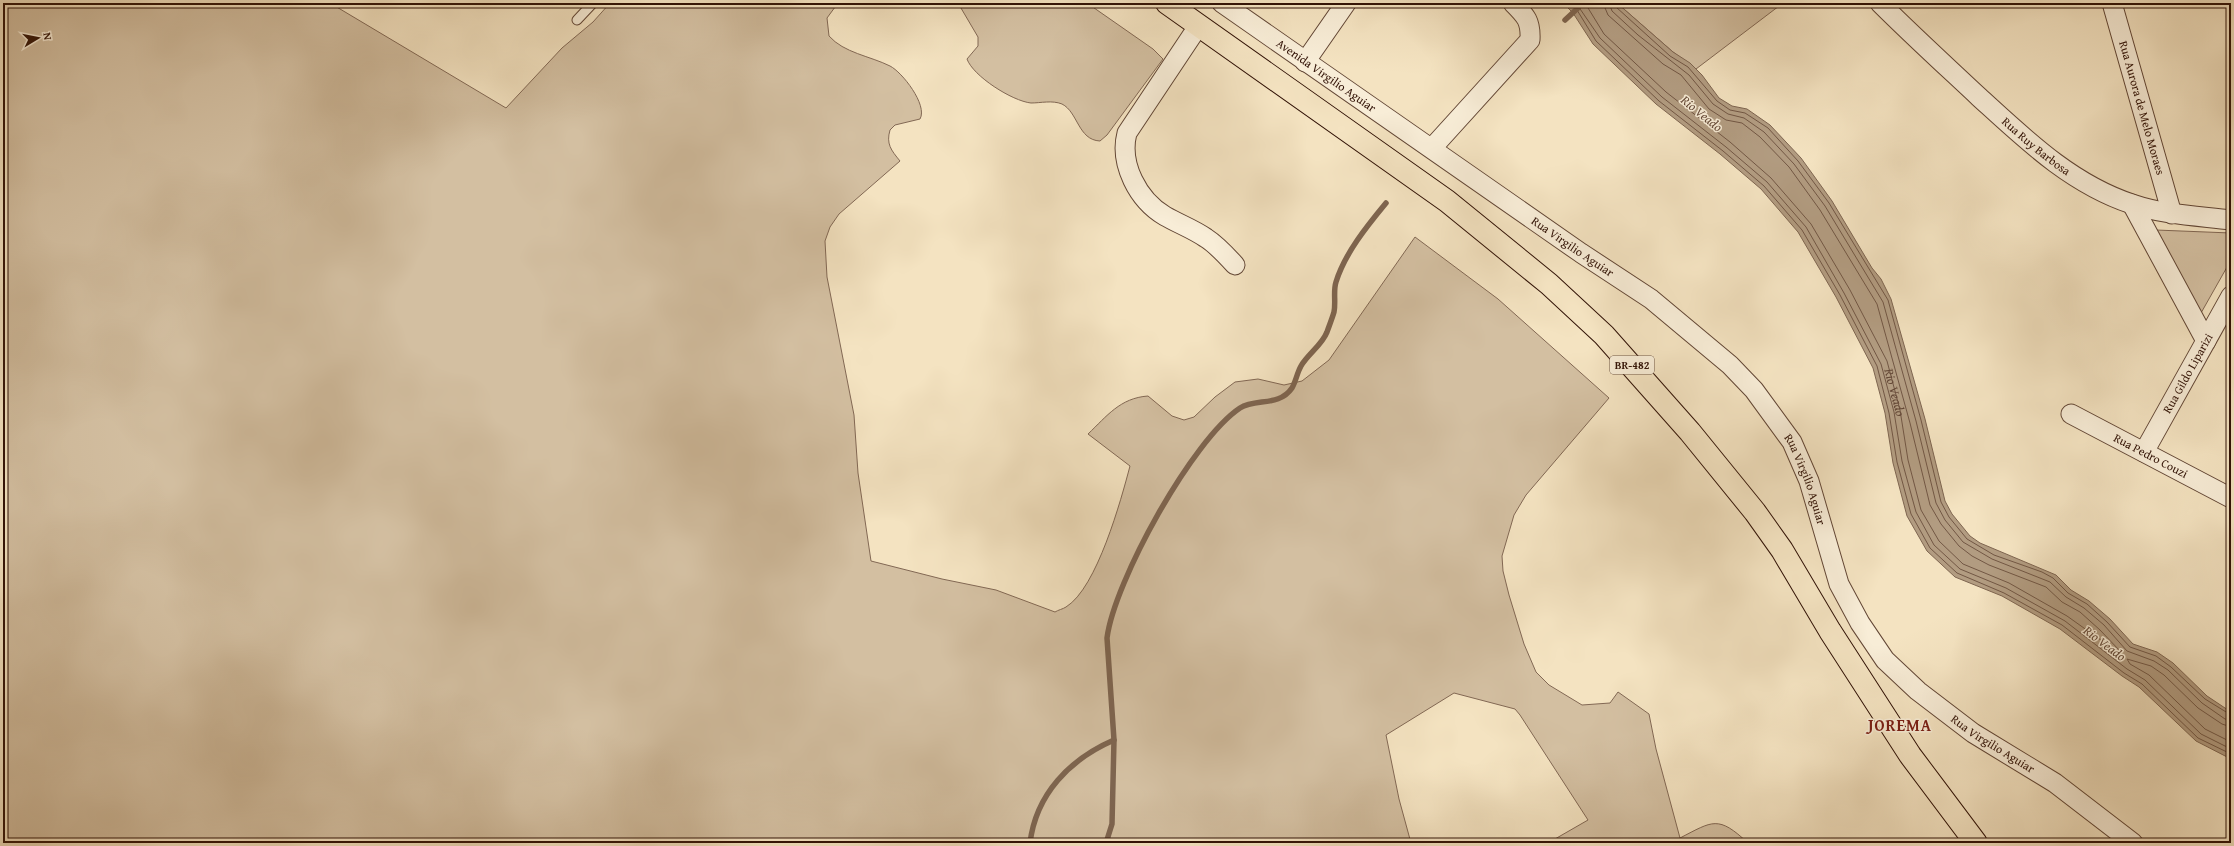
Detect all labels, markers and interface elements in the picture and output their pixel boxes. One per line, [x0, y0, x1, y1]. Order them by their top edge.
north arrow [18, 18, 58, 58]
text: N [39, 31, 56, 42]
street label: Avenida Virgilio Aguiar [1273, 35, 1380, 116]
street label: Rua Aurora de Melo Moraes [2115, 39, 2170, 177]
water label: Rio Veado [1676, 90, 1727, 136]
street label: Rua Ruy Barbosa [1998, 113, 2074, 179]
street label: Rua Virgilio Aguiar [1528, 212, 1618, 280]
street label: Rua Gildo Liparizi [2158, 330, 2217, 416]
road number: BR-482 [1610, 356, 1654, 374]
water label: Rio Veado [1879, 365, 1910, 418]
street label: Rua Pedro Couzi [2111, 429, 2192, 482]
street label: Rua Virgilio Aguiar [1781, 430, 1830, 527]
water label: Rio Veado [2079, 621, 2130, 666]
street label: Rua Virgilio Aguiar [1948, 710, 2038, 777]
district label: JOREMA [1865, 713, 1932, 737]

